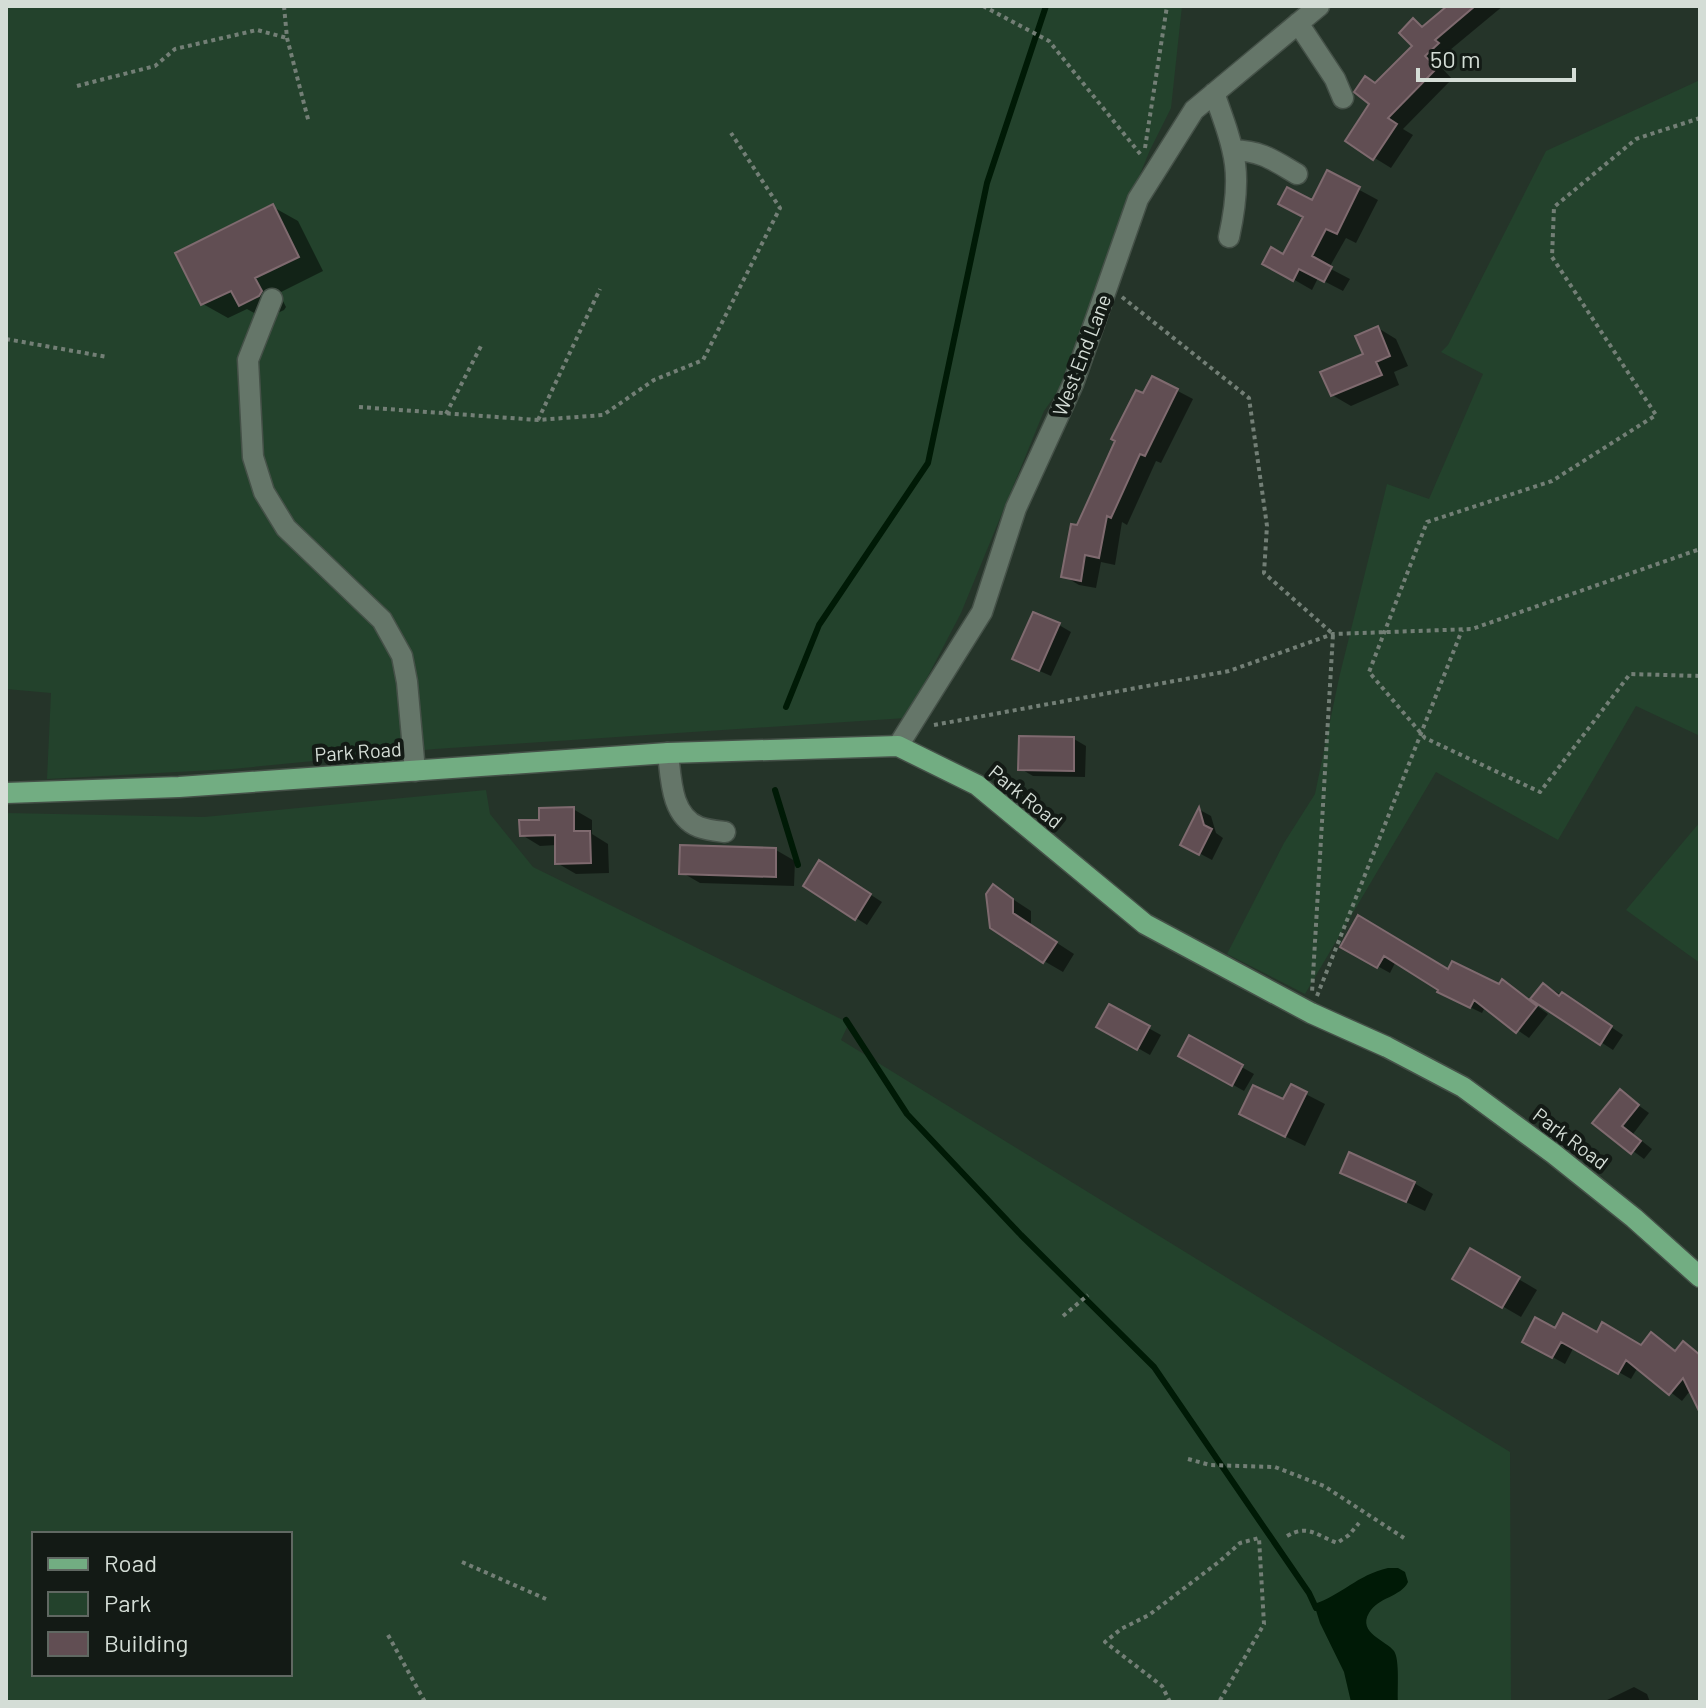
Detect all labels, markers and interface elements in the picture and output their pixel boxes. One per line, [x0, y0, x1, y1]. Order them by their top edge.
scale bar [1418, 32, 1574, 82]
text: 50 m [1430, 44, 1481, 73]
street label: West End Lane [1047, 291, 1115, 419]
street label: Park Road [314, 736, 402, 766]
street label: Park Road [984, 759, 1068, 833]
street label: Park Road [1529, 1102, 1613, 1174]
legend [32, 1532, 292, 1676]
text: Road [104, 1548, 157, 1577]
text: Park [104, 1588, 151, 1617]
text: Building [104, 1628, 188, 1657]

